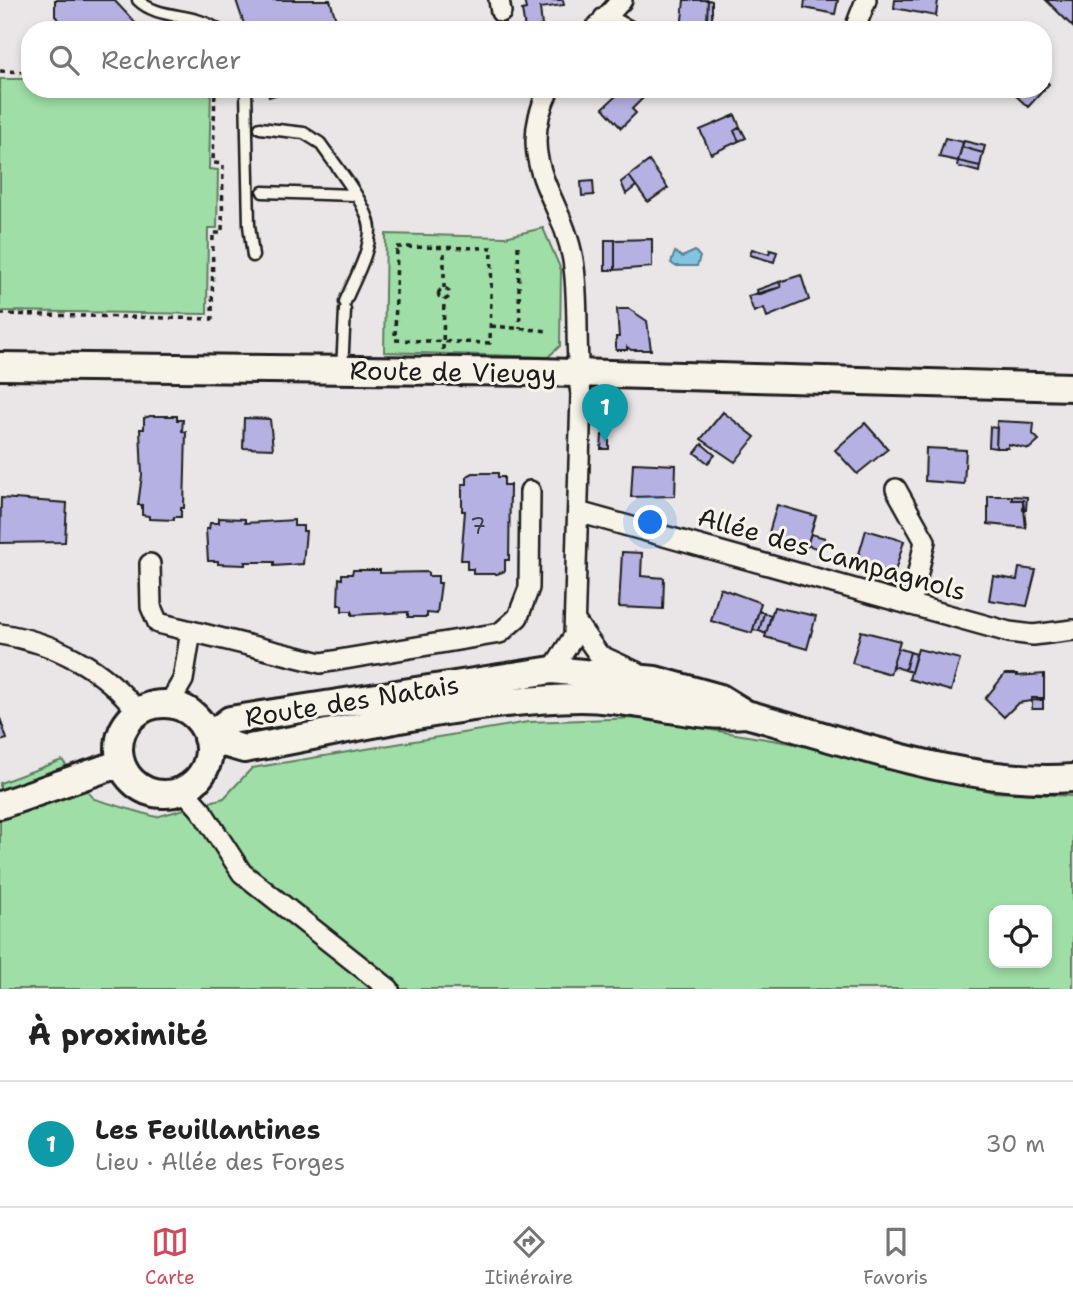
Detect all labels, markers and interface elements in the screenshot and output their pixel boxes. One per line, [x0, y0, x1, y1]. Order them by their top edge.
search box [21, 21, 1052, 98]
icon: search [45, 41, 83, 79]
text: Rechercher [101, 42, 241, 77]
street label: Route de Vieugy [349, 352, 557, 391]
pin: 1 [582, 384, 628, 442]
street label: Allée des Campagnols [694, 498, 970, 609]
your location [633, 505, 667, 539]
house number: 7 [470, 511, 486, 541]
street label: Route des Natais [242, 666, 461, 735]
map controls [989, 905, 1052, 968]
button: locate [989, 905, 1052, 968]
text: À proximité [28, 1014, 208, 1055]
text: Les Feuillantines [95, 1112, 320, 1147]
text: 1 [46, 1129, 56, 1159]
text: 30 m [986, 1129, 1045, 1159]
text: Lieu · Allée des Forges [95, 1147, 345, 1177]
tab: Carte [145, 1223, 195, 1290]
tab: Itinéraire [485, 1223, 573, 1290]
tab: Favoris [863, 1223, 928, 1290]

